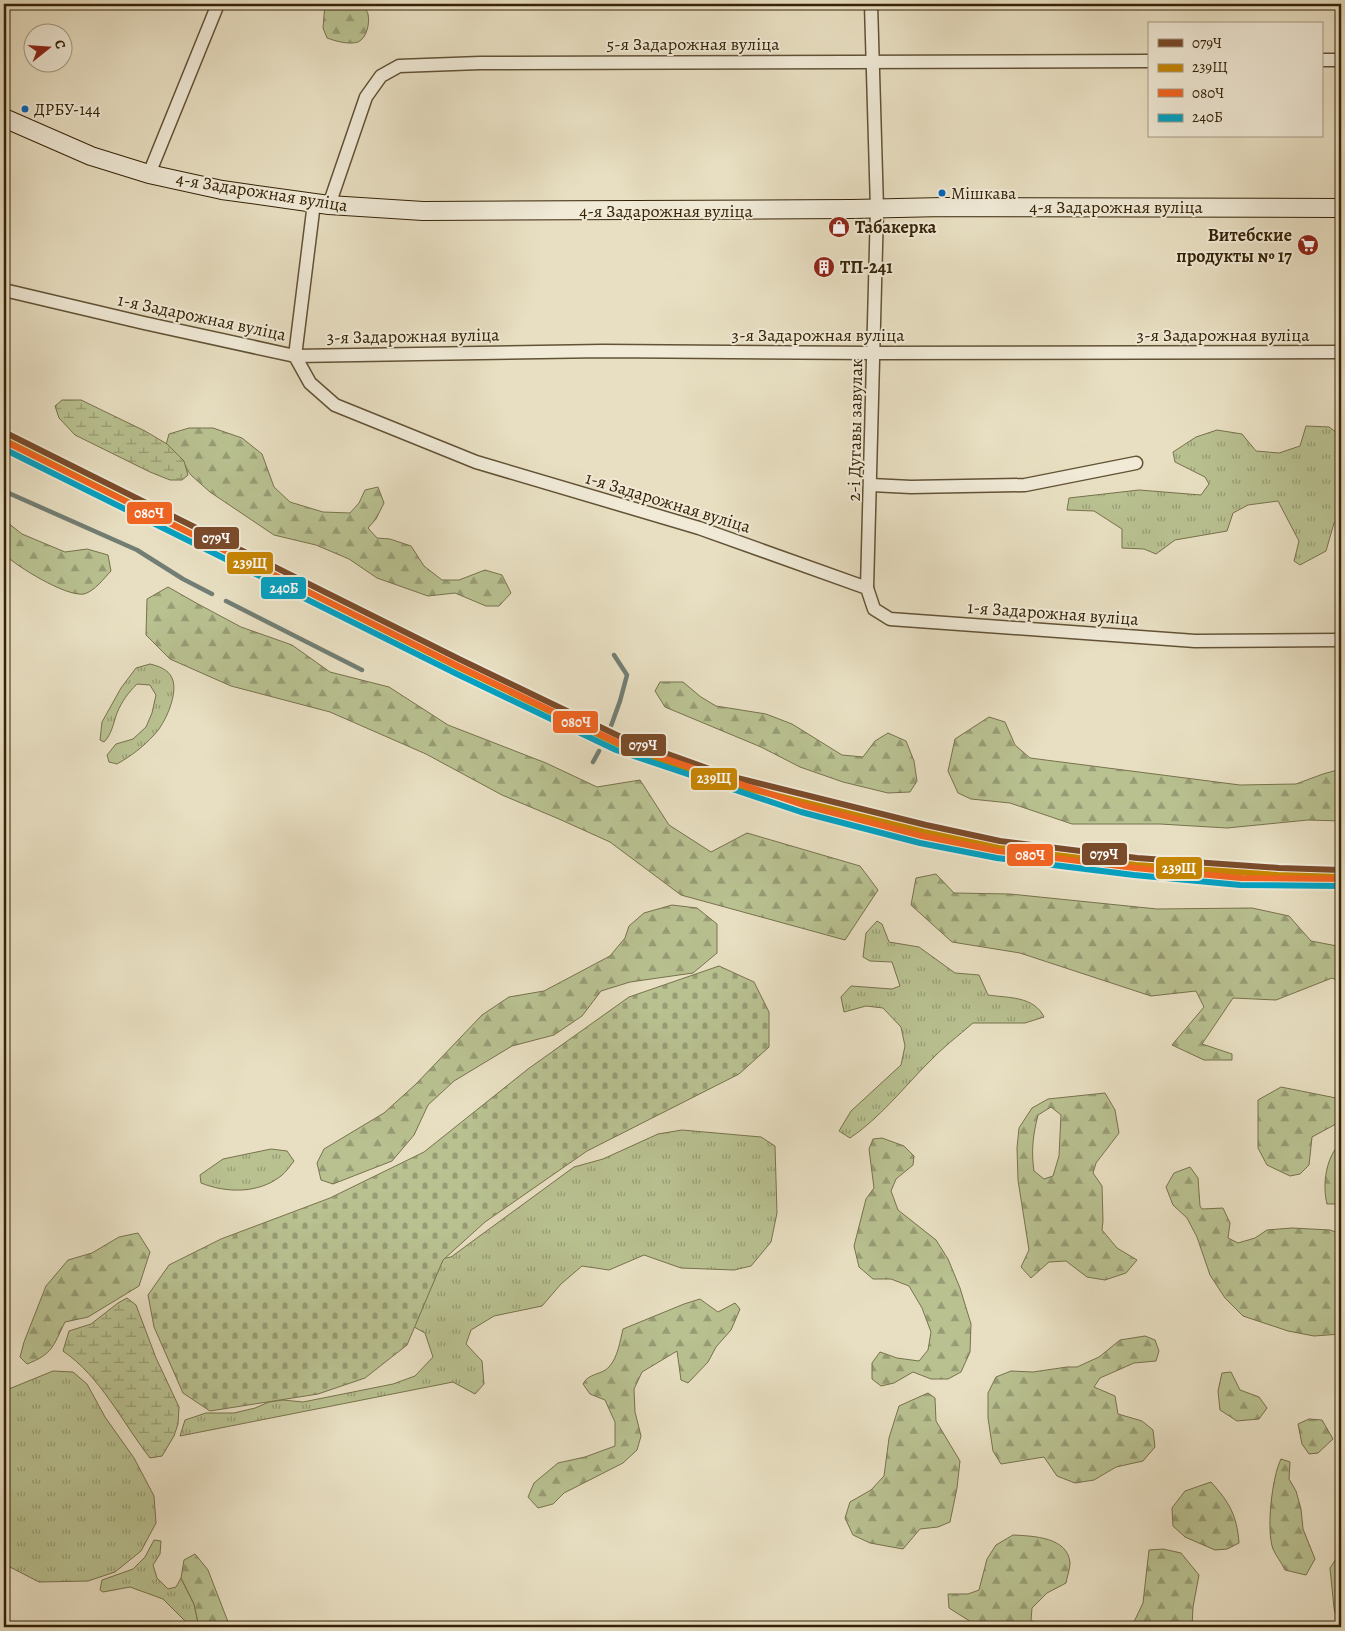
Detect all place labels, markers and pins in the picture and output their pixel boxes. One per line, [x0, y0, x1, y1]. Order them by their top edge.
place label: ДРБУ-144 [34, 98, 101, 121]
marker: ДРБУ-144 [20, 104, 30, 114]
place label: Мішкава [951, 182, 1016, 205]
marker: Мішкава [937, 188, 947, 198]
shop icon: Табакерка [827, 215, 851, 239]
place label: Табакерка [855, 215, 937, 239]
place label: Витебские продукты № 17 [1176, 223, 1292, 268]
supermarket icon: Витебские продукты № 17 [1296, 233, 1320, 257]
building icon: ТП-241 [812, 255, 836, 279]
place label: ТП-241 [840, 255, 893, 279]

